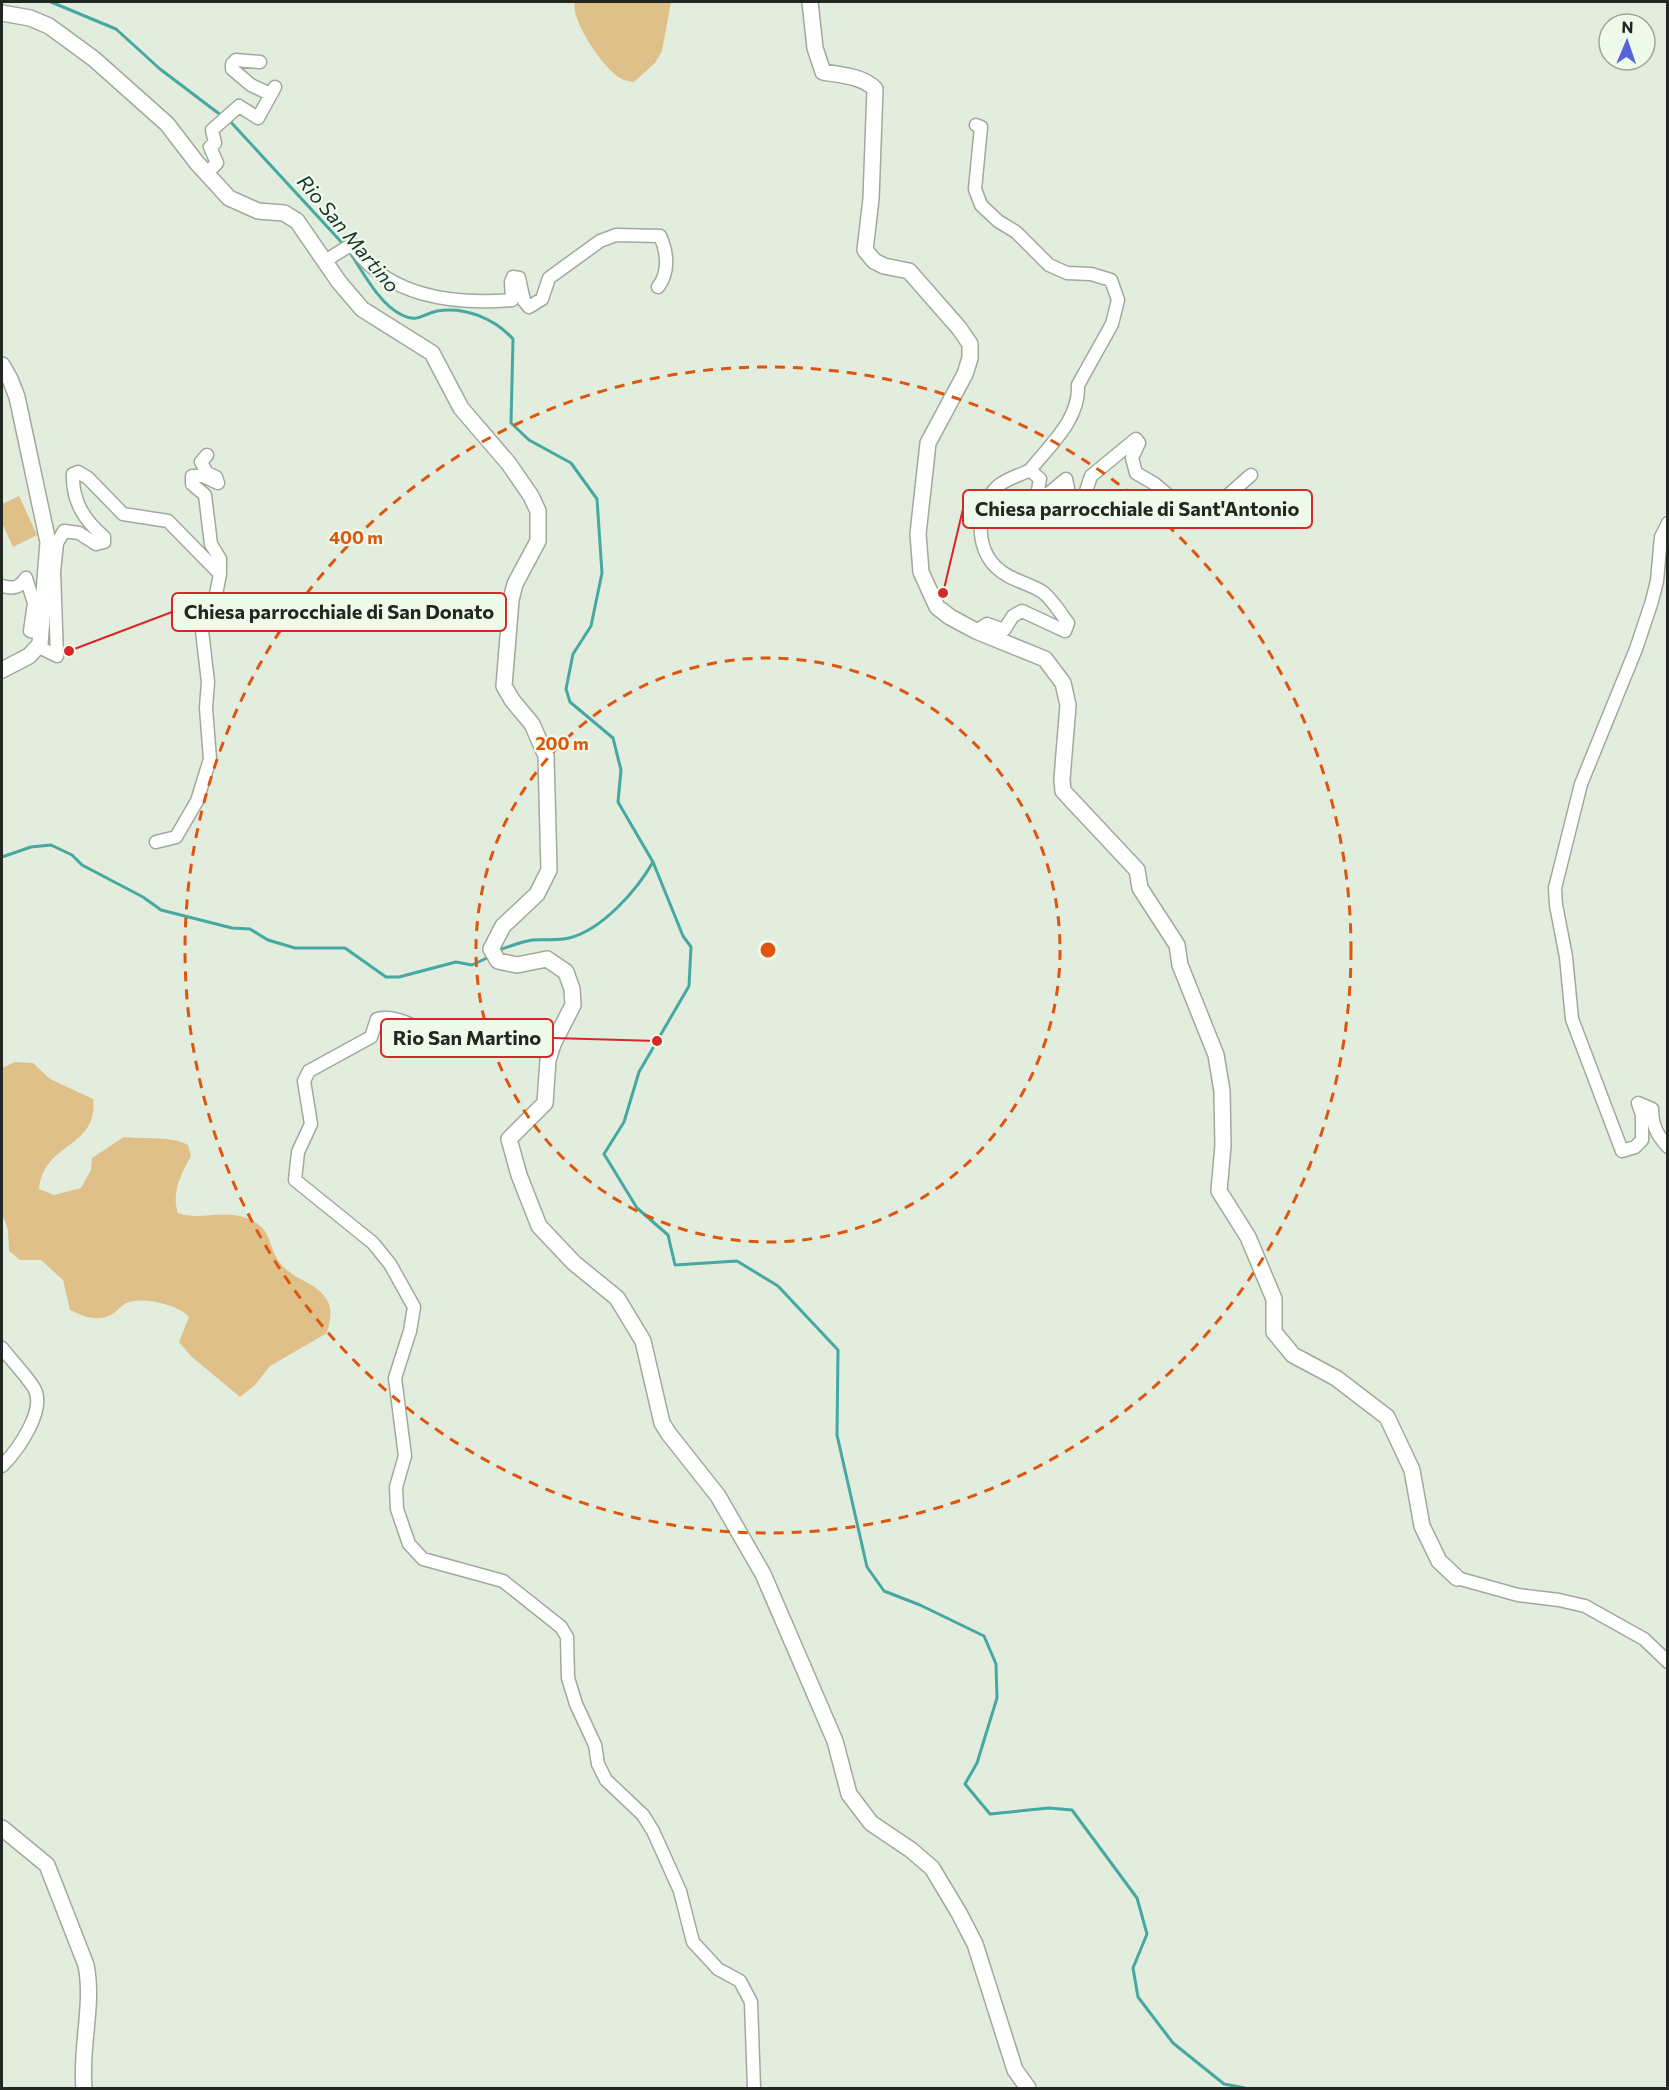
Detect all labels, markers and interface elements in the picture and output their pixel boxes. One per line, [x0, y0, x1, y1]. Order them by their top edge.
north arrow [1597, 12, 1657, 72]
text: N [1621, 17, 1634, 36]
water label: Rio San Martino [293, 169, 405, 297]
callout: Chiesa parrocchiale di Sant'Antonio [963, 490, 1312, 528]
text: Chiesa parrocchiale di Sant'Antonio [975, 496, 1299, 520]
text: 400 m [329, 526, 383, 548]
callout: Chiesa parrocchiale di San Donato [172, 593, 506, 631]
text: Chiesa parrocchiale di San Donato [184, 599, 494, 623]
text: 200 m [535, 732, 589, 754]
centre of rings [758, 940, 778, 960]
callout: Rio San Martino [381, 1019, 553, 1057]
text: Rio San Martino [393, 1025, 541, 1049]

